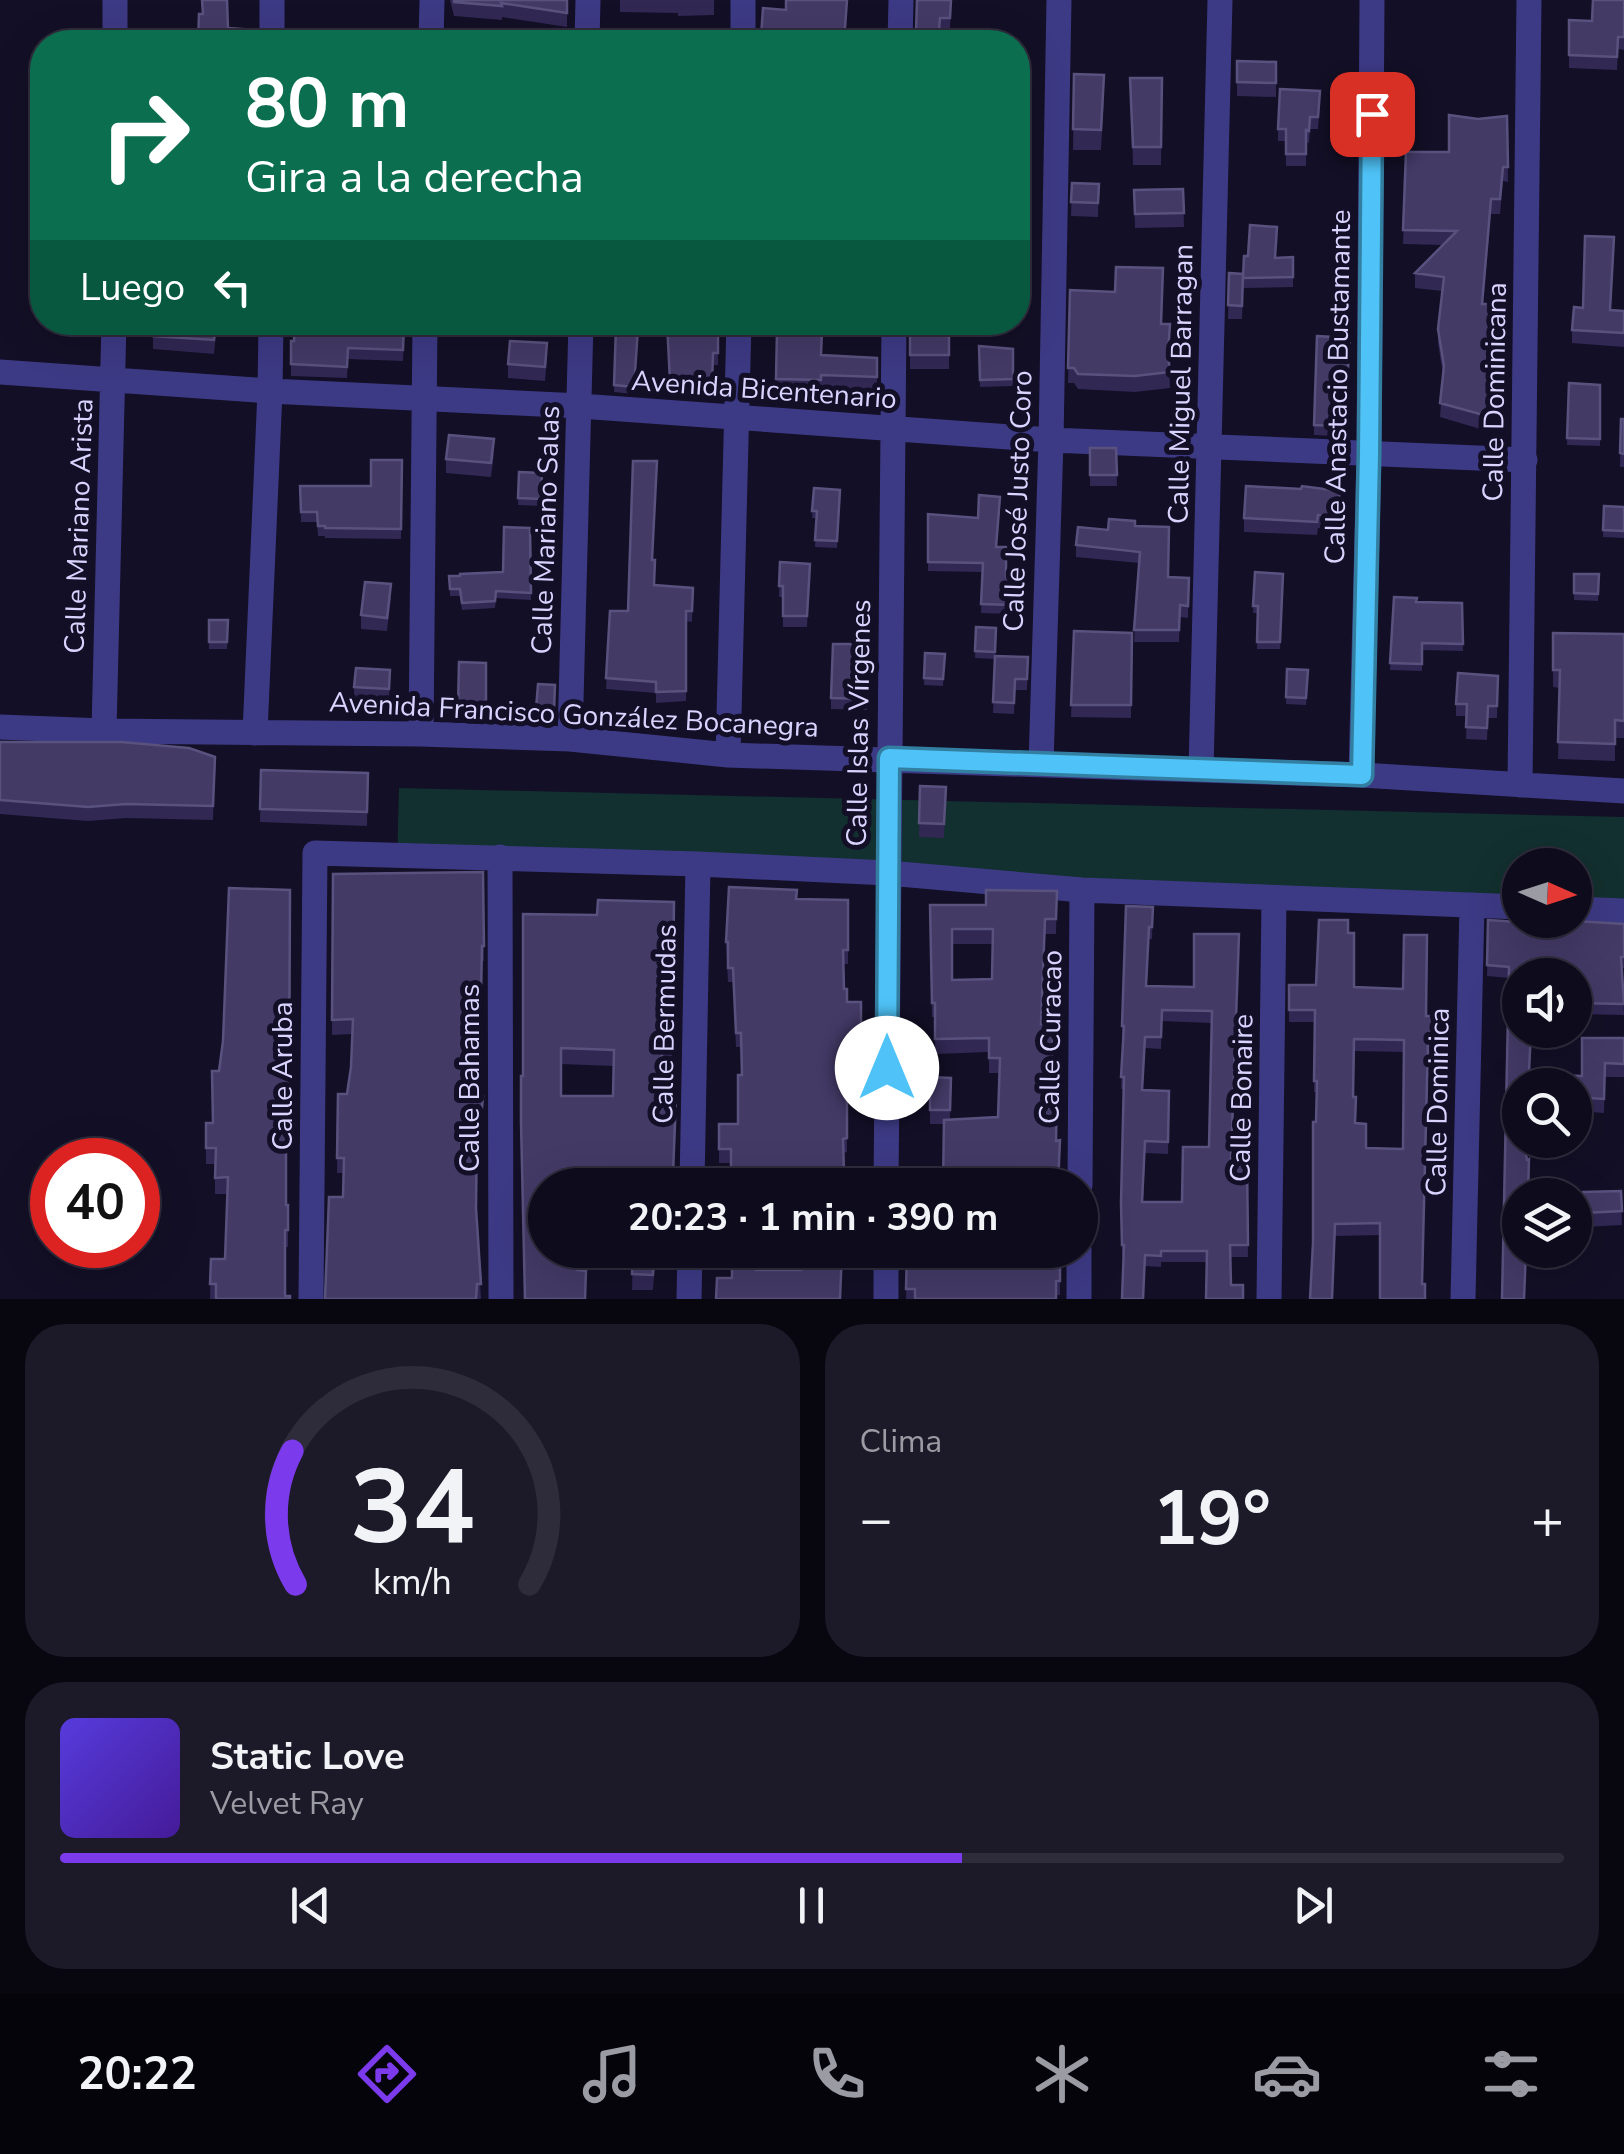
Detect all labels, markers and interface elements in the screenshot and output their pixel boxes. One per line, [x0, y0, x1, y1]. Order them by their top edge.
text: 80 m [245, 56, 409, 152]
icon: right [80, 70, 210, 200]
pin [1330, 72, 1415, 157]
icon: arrive [1345, 87, 1400, 142]
text: Gira a la derecha [245, 147, 584, 208]
street label: Calle Anastacio Bustamante [1316, 209, 1360, 565]
street label: Calle Miguel Barragan [1160, 244, 1202, 524]
icon: left [205, 260, 260, 315]
text: Luego [80, 262, 185, 313]
street label: Calle Dominicana [1474, 282, 1516, 502]
street label: Avenida Bicentenario [630, 362, 898, 418]
street label: Calle José Justo Coro [994, 370, 1042, 632]
street label: Calle Mariano Arista [56, 398, 102, 654]
street label: Calle Mariano Salas [523, 405, 569, 655]
street label: Calle Islas Vírgenes [838, 599, 880, 847]
street label: Avenida Francisco González Bocanegra [328, 683, 820, 747]
north arrow [1502, 848, 1592, 938]
map controls [1502, 848, 1592, 1268]
street label: Calle Bermudas [644, 924, 686, 1124]
street label: Calle Curacao [1030, 950, 1072, 1124]
button: sound [1502, 958, 1592, 1048]
street label: Calle Bahamas [451, 984, 489, 1172]
street label: Calle Aruba [264, 1001, 302, 1151]
street label: Calle Dominica [1417, 1007, 1459, 1197]
street label: Calle Bonaire [1222, 1014, 1262, 1182]
position arrow [835, 1016, 939, 1120]
button: search [1502, 1068, 1592, 1158]
speed limit sign: 40 [30, 1138, 160, 1268]
button: layers [1502, 1178, 1592, 1268]
text: 20:23 · 1 min · 390 m [628, 1192, 998, 1243]
text: Clima [860, 1420, 942, 1463]
text: 34 [350, 1437, 475, 1579]
text: 19° [1153, 1468, 1271, 1570]
text: − [860, 1482, 893, 1557]
text: + [1531, 1482, 1564, 1557]
text: km/h [373, 1558, 452, 1607]
text: Static Love [210, 1731, 405, 1782]
text: Velvet Ray [210, 1782, 364, 1825]
icon: previous [283, 1878, 338, 1933]
icon: pause [784, 1878, 839, 1933]
icon: next [1286, 1878, 1341, 1933]
icon: directions [352, 2039, 422, 2109]
icon: music [577, 2039, 647, 2109]
icon: phone [802, 2039, 872, 2109]
icon: climate [1027, 2039, 1097, 2109]
icon: car [1252, 2039, 1322, 2109]
icon: filters [1476, 2039, 1546, 2109]
text: 20:22 [77, 2044, 197, 2105]

